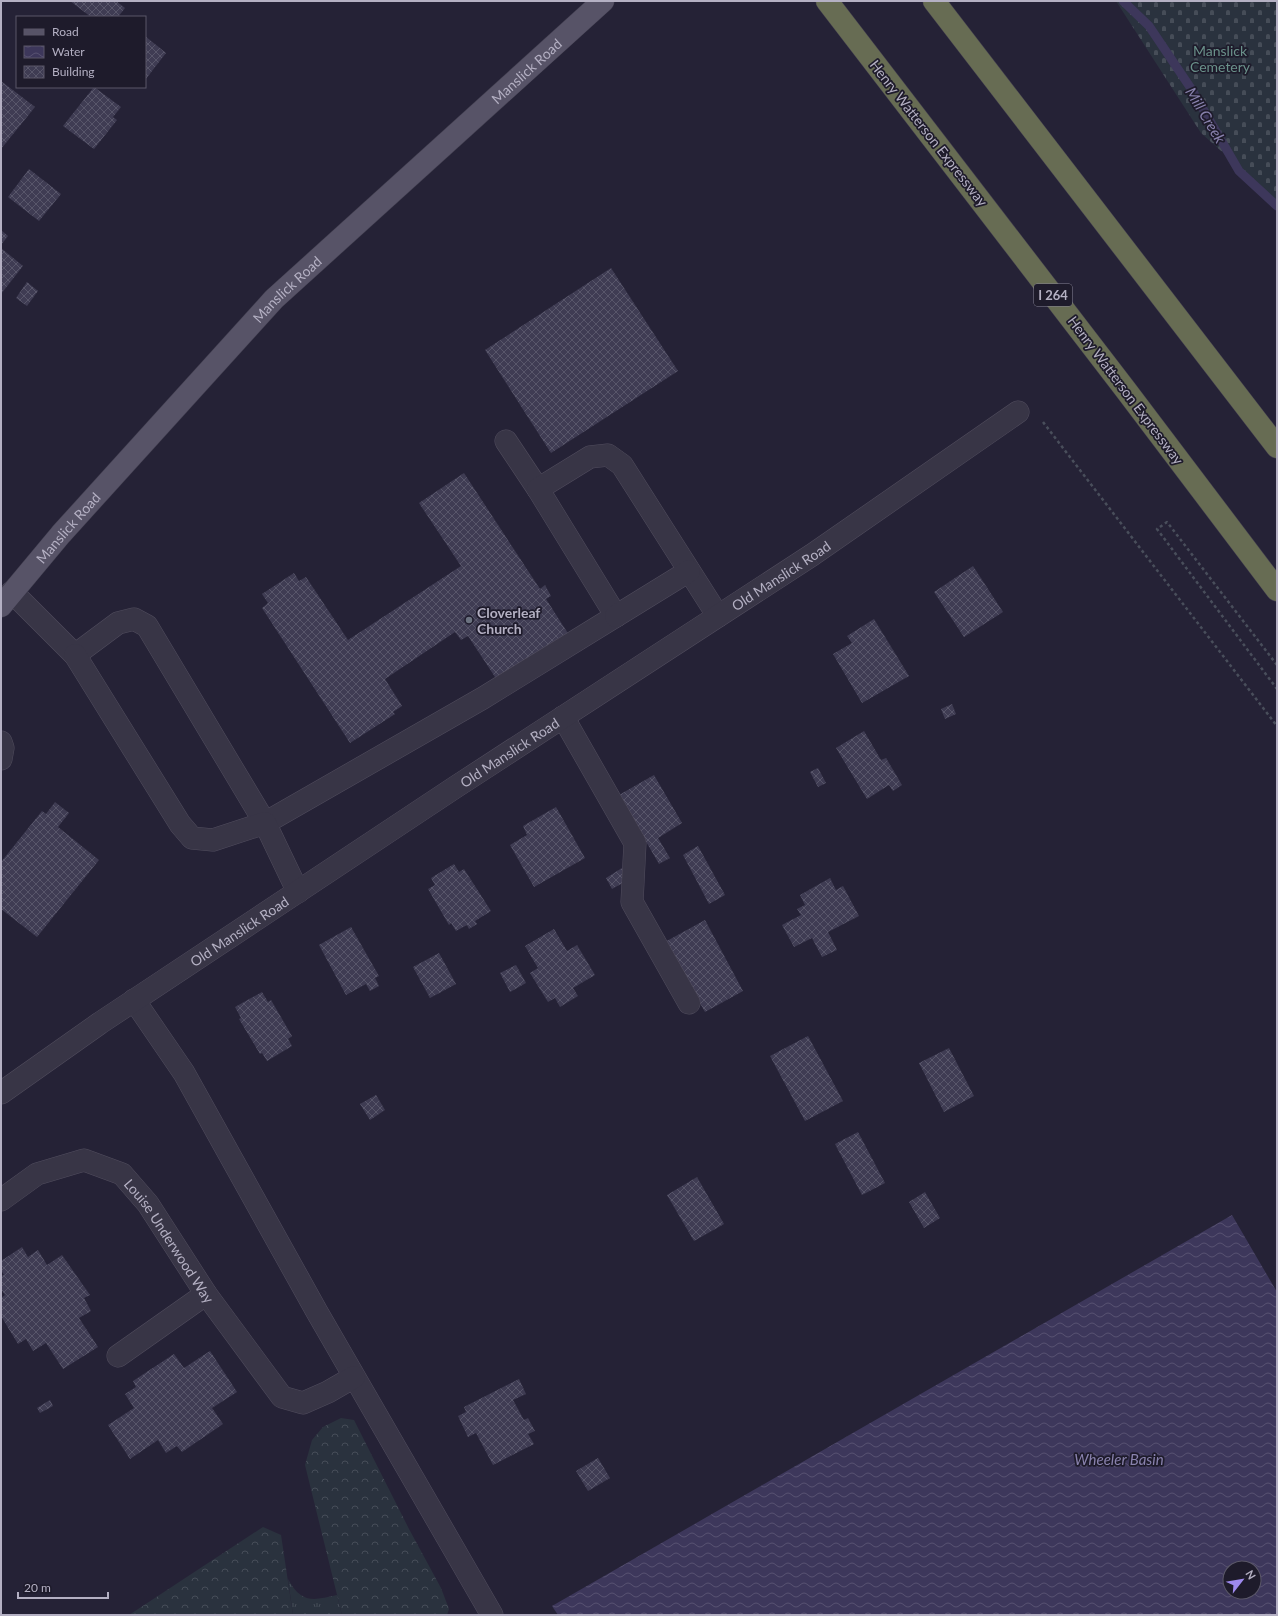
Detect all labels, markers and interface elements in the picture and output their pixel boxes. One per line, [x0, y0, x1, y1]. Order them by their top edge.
legend [16, 16, 146, 88]
text: Road [52, 24, 79, 39]
street label: Manslick Road [487, 35, 565, 107]
park label: Manslick Cemetery [1190, 42, 1251, 75]
text: Water [52, 44, 85, 59]
street label: Henry Watterson Expressway [867, 56, 992, 210]
text: Building [52, 64, 95, 79]
water label: Mill Creek [1182, 84, 1230, 147]
street label: Manslick Road [249, 252, 325, 326]
road number: I 264 [1034, 284, 1072, 306]
street label: Henry Watterson Expressway [1065, 313, 1188, 468]
street label: Manslick Road [32, 489, 103, 566]
street label: Old Manslick Road [728, 537, 833, 614]
place label: Cloverleaf Church [477, 604, 540, 637]
marker: Cloverleaf Church [464, 615, 474, 625]
street label: Old Manslick Road [457, 714, 562, 790]
street label: Old Manslick Road [186, 892, 291, 970]
street label: Louise Underwood Way [121, 1175, 219, 1307]
water label: Wheeler Basin [1074, 1450, 1164, 1468]
north arrow [1222, 1560, 1262, 1600]
text: N [1243, 1568, 1259, 1582]
scale bar [18, 1574, 108, 1600]
text: 20 m [24, 1580, 51, 1595]

